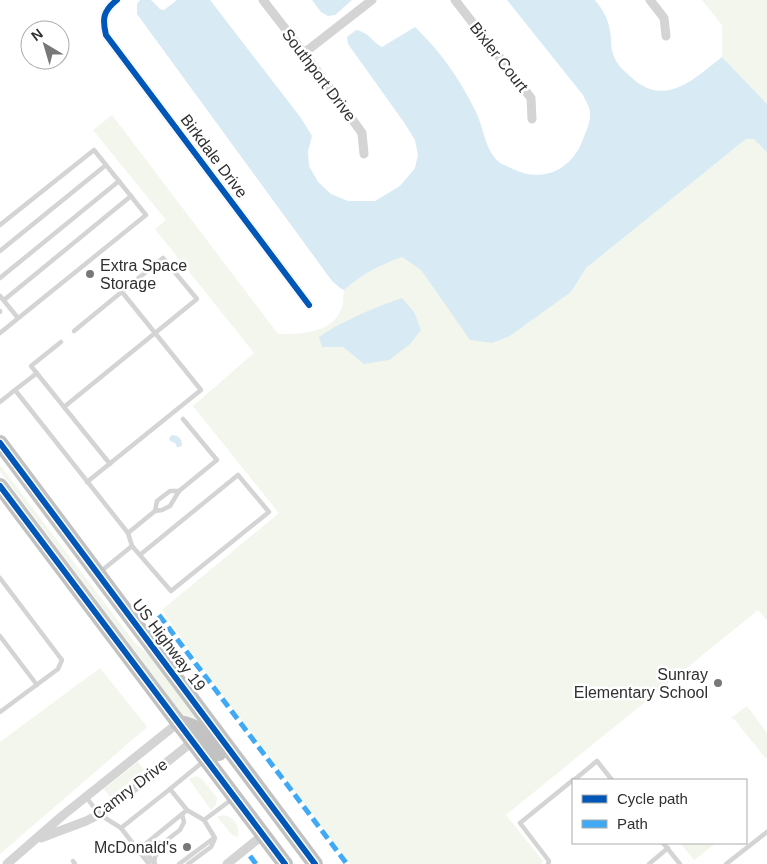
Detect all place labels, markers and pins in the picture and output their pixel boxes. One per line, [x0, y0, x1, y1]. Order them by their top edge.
place label: Extra Space Storage [100, 257, 187, 292]
marker: Extra Space Storage [84, 268, 96, 280]
place label: Sunray Elementary School [574, 666, 708, 701]
marker: Sunray Elementary School [712, 677, 724, 689]
place label: McDonald's [94, 839, 177, 856]
marker: McDonald's [181, 841, 193, 853]

